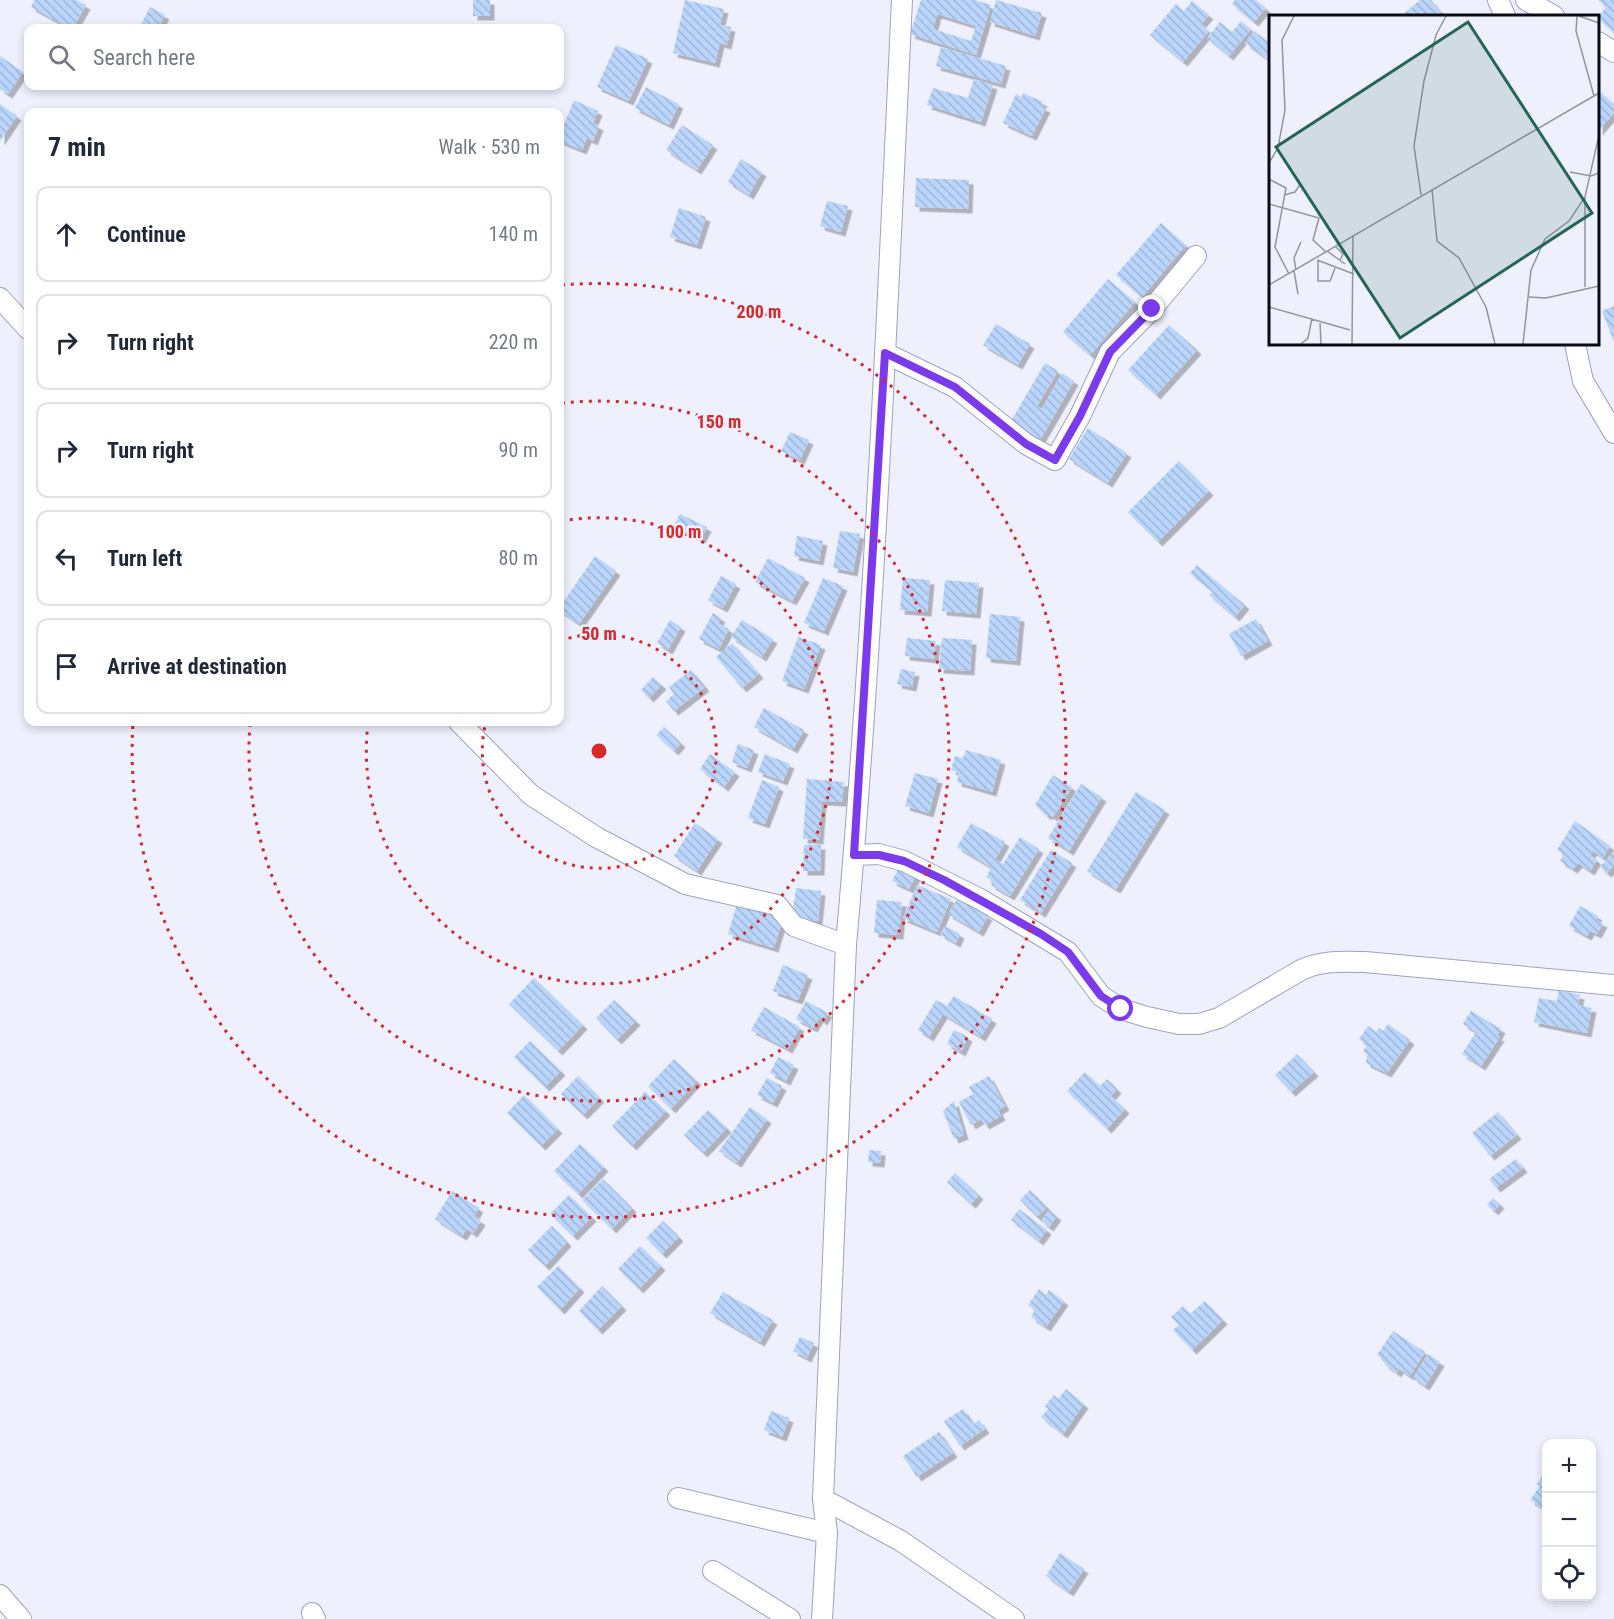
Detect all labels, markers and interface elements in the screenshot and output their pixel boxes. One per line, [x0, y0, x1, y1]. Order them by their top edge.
inset map [1269, 15, 1599, 345]
search box [24, 24, 564, 90]
icon: search [45, 41, 78, 74]
text: Search here [93, 45, 195, 70]
text: 7 min [48, 132, 106, 162]
text: Walk · 530 m [439, 135, 540, 159]
icon: ahead [50, 218, 83, 251]
text: Continue [107, 222, 186, 247]
text: 140 m [489, 222, 538, 246]
route end [1138, 295, 1164, 321]
text: 200 m [737, 301, 781, 322]
icon: right [50, 326, 83, 359]
text: Turn right [107, 330, 194, 355]
text: 220 m [489, 330, 538, 354]
text: 150 m [697, 411, 741, 432]
icon: right [50, 434, 83, 467]
text: Turn right [107, 438, 194, 463]
text: 90 m [499, 438, 538, 462]
text: 100 m [657, 521, 701, 542]
icon: left [50, 542, 83, 575]
text: Turn left [107, 546, 182, 571]
text: 80 m [499, 546, 538, 570]
text: 50 m [581, 623, 617, 644]
icon: arrive [50, 650, 83, 683]
text: Arrive at destination [107, 654, 287, 679]
centre of rings [589, 741, 609, 761]
route start [1107, 995, 1133, 1021]
map controls [1542, 1439, 1596, 1601]
button: + [1542, 1439, 1596, 1493]
button: − [1542, 1493, 1596, 1547]
button: locate [1542, 1547, 1596, 1601]

